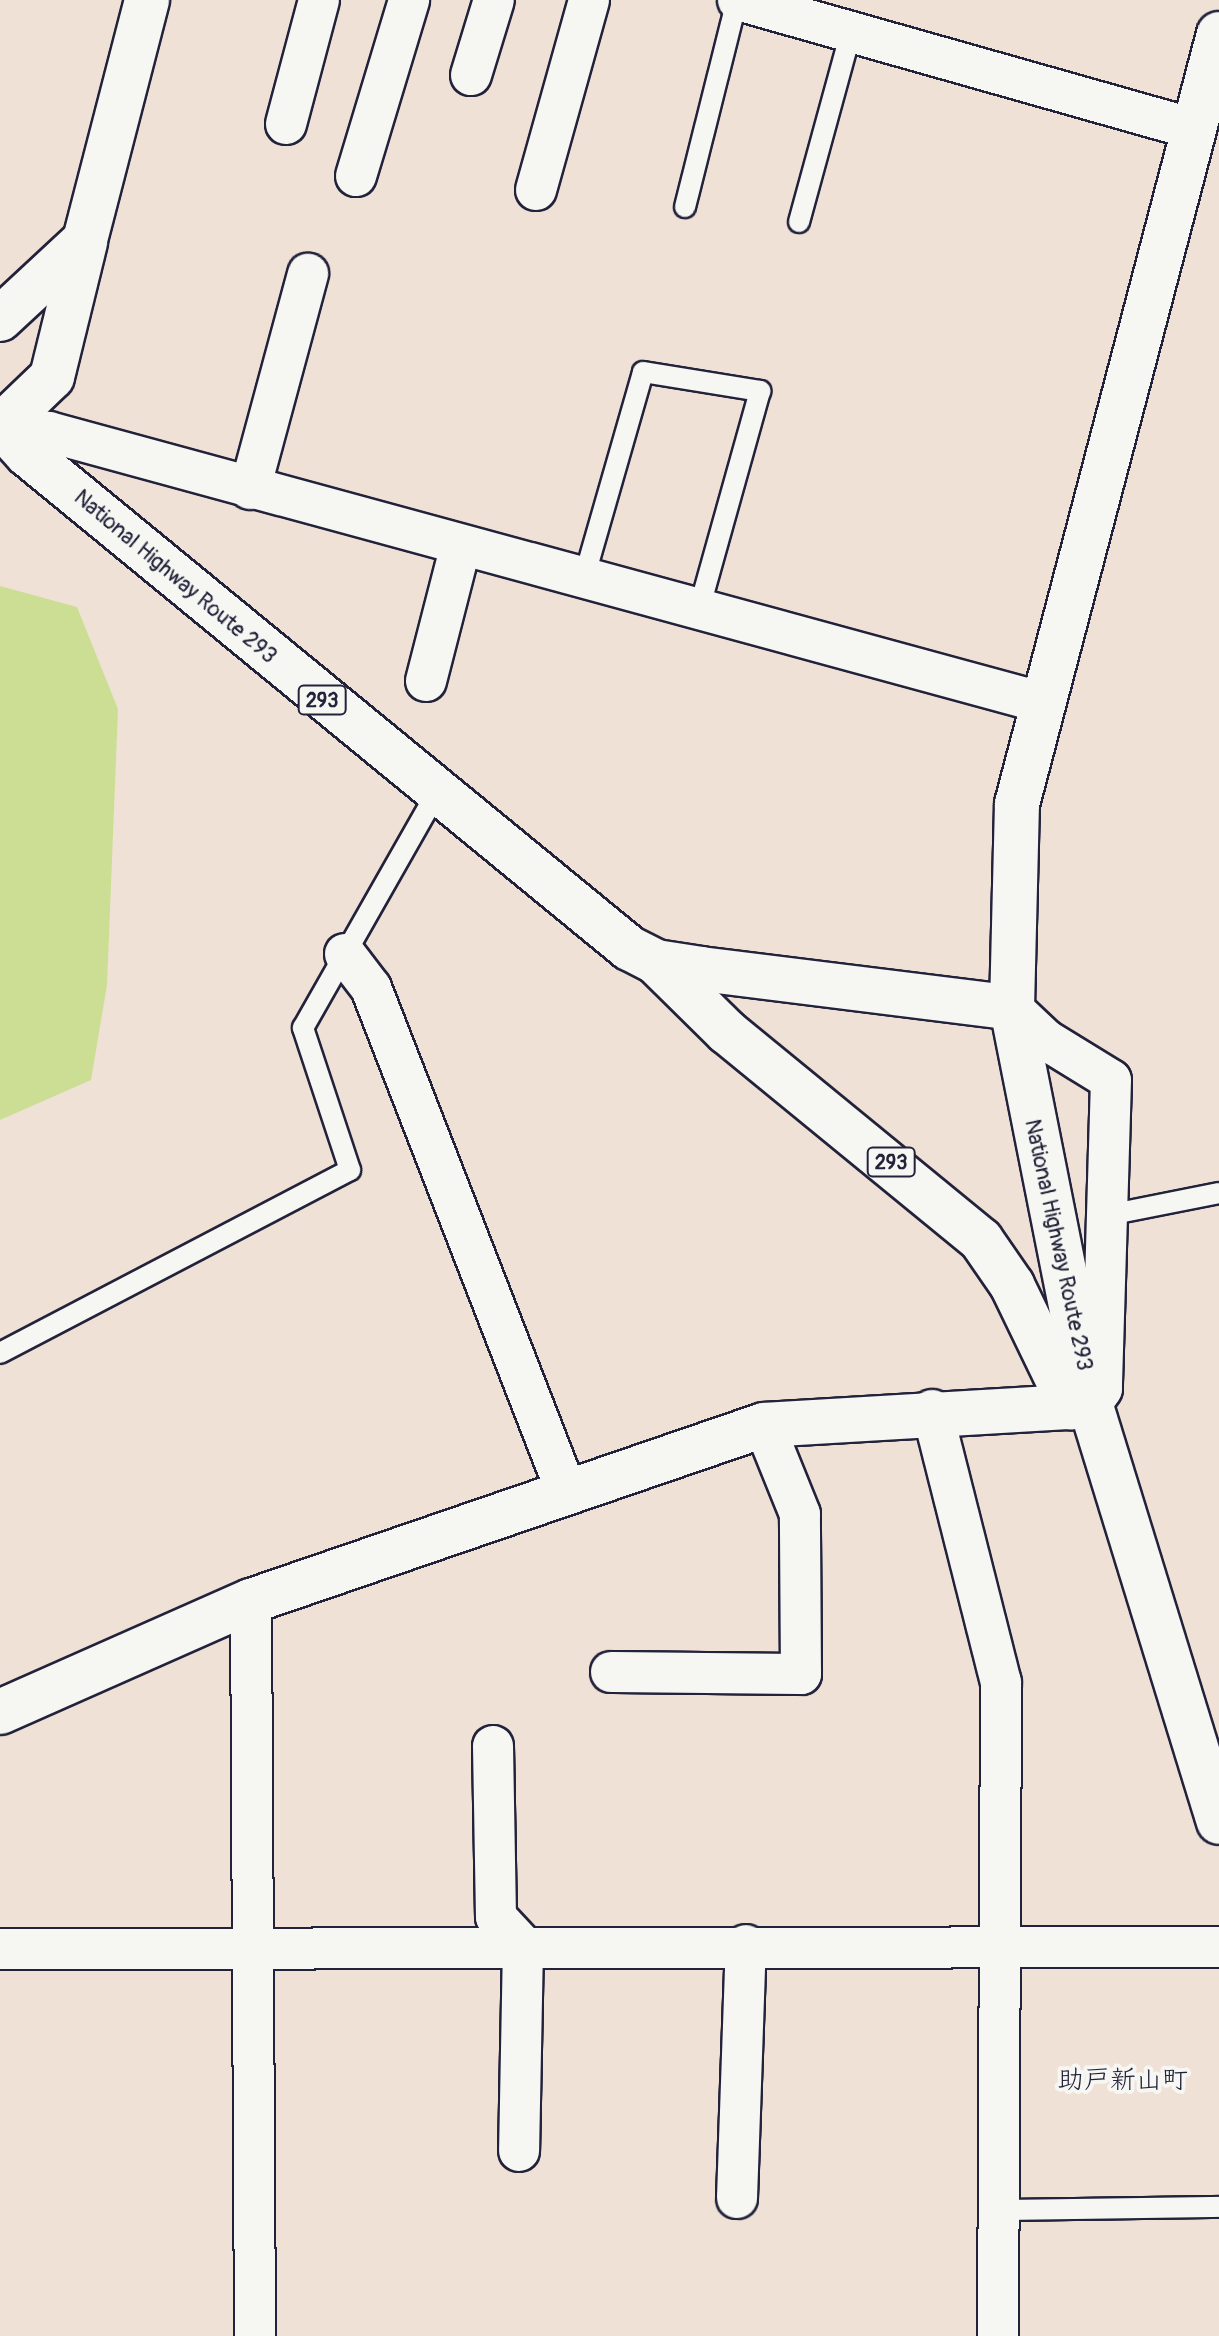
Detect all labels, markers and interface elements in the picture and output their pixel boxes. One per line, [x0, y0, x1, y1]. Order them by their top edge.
street label: National Highway Route 293 [68, 485, 282, 669]
road number: 293 [296, 684, 348, 716]
street label: National Highway Route 293 [1018, 1117, 1098, 1373]
road number: 293 [865, 1146, 917, 1178]
district label: 助戸新山町 [1058, 2065, 1188, 2097]

